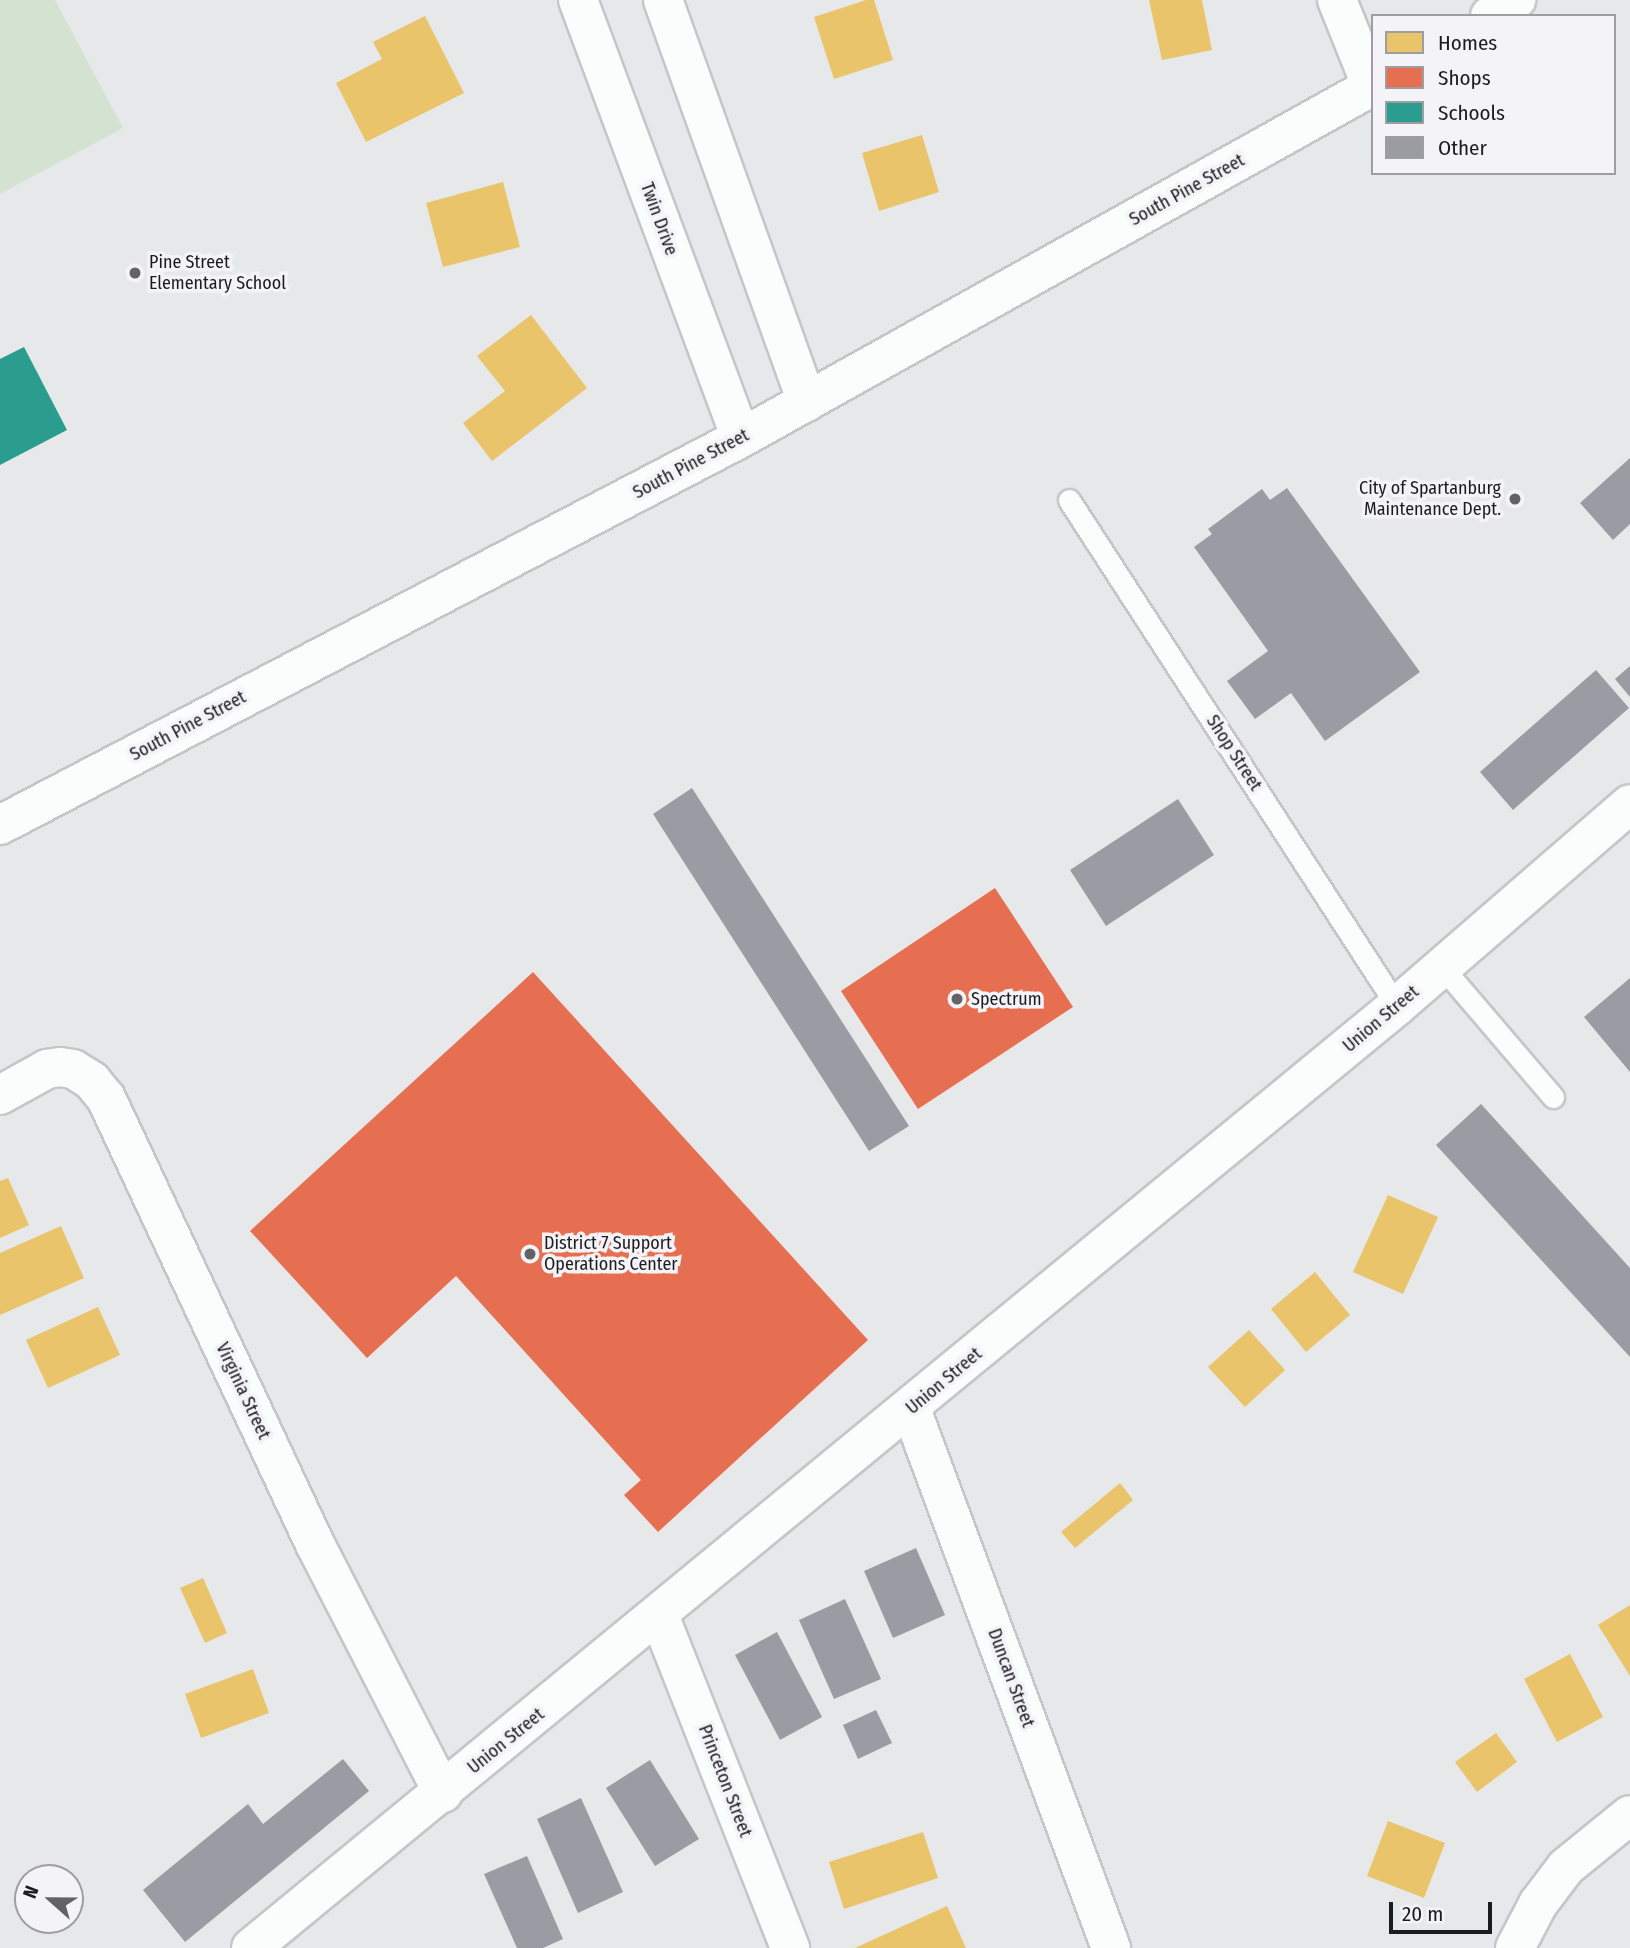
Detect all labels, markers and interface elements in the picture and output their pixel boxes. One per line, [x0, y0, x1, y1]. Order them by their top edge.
legend [1371, 14, 1616, 175]
text: Homes [1438, 30, 1497, 56]
text: Shops [1438, 65, 1491, 91]
text: Schools [1438, 100, 1505, 126]
text: Other [1438, 135, 1487, 161]
street label: South Pine Street [1126, 149, 1248, 231]
street label: Twin Drive [636, 180, 682, 258]
place label: Pine Street Elementary School [149, 252, 286, 294]
marker: Pine Street Elementary School [127, 265, 143, 281]
street label: South Pine Street [629, 424, 753, 504]
place label: City of Spartanburg Maintenance Dept. [1359, 478, 1501, 520]
marker: City of Spartanburg Maintenance Dept. [1507, 491, 1523, 507]
street label: South Pine Street [126, 686, 250, 766]
street label: Shop Street [1202, 711, 1266, 795]
street label: Union Street [1339, 981, 1423, 1057]
place label: Spectrum [971, 988, 1042, 1010]
marker: Spectrum [949, 991, 965, 1007]
place label: District 7 Support Operations Center [544, 1233, 678, 1276]
marker: District 7 Support Operations Center [522, 1246, 538, 1262]
street label: Virginia Street [211, 1339, 275, 1443]
street label: Union Street [902, 1343, 986, 1419]
street label: Duncan Street [983, 1626, 1039, 1730]
street label: Union Street [463, 1704, 549, 1778]
street label: Princeton Street [694, 1722, 756, 1840]
north arrow [14, 1864, 84, 1934]
text: N [18, 1883, 44, 1901]
scale bar [1392, 1888, 1495, 1932]
text: 20 m [1402, 1901, 1443, 1927]

